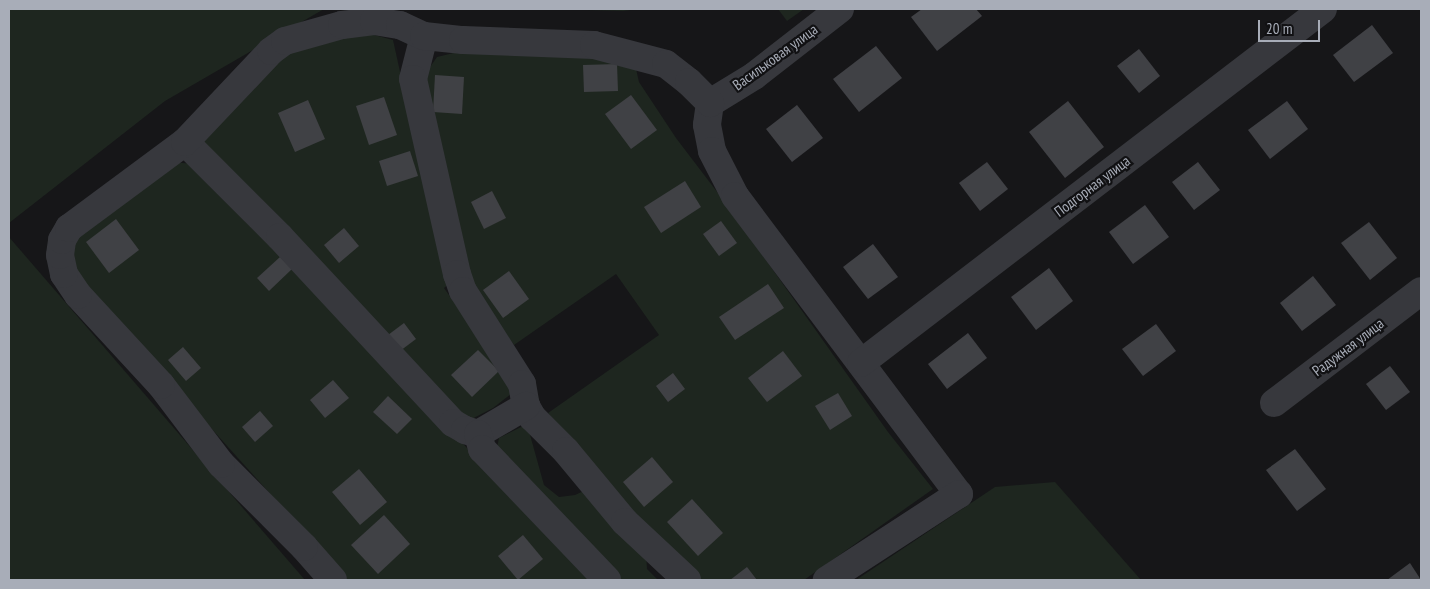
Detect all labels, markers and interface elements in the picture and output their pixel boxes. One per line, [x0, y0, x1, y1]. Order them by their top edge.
scale bar [1260, 10, 1322, 42]
text: 20 m [1266, 19, 1292, 38]
street label: Васильковая улица [729, 20, 821, 94]
street label: Подгорная улица [1050, 152, 1134, 220]
street label: Радужная улица [1309, 314, 1387, 380]

